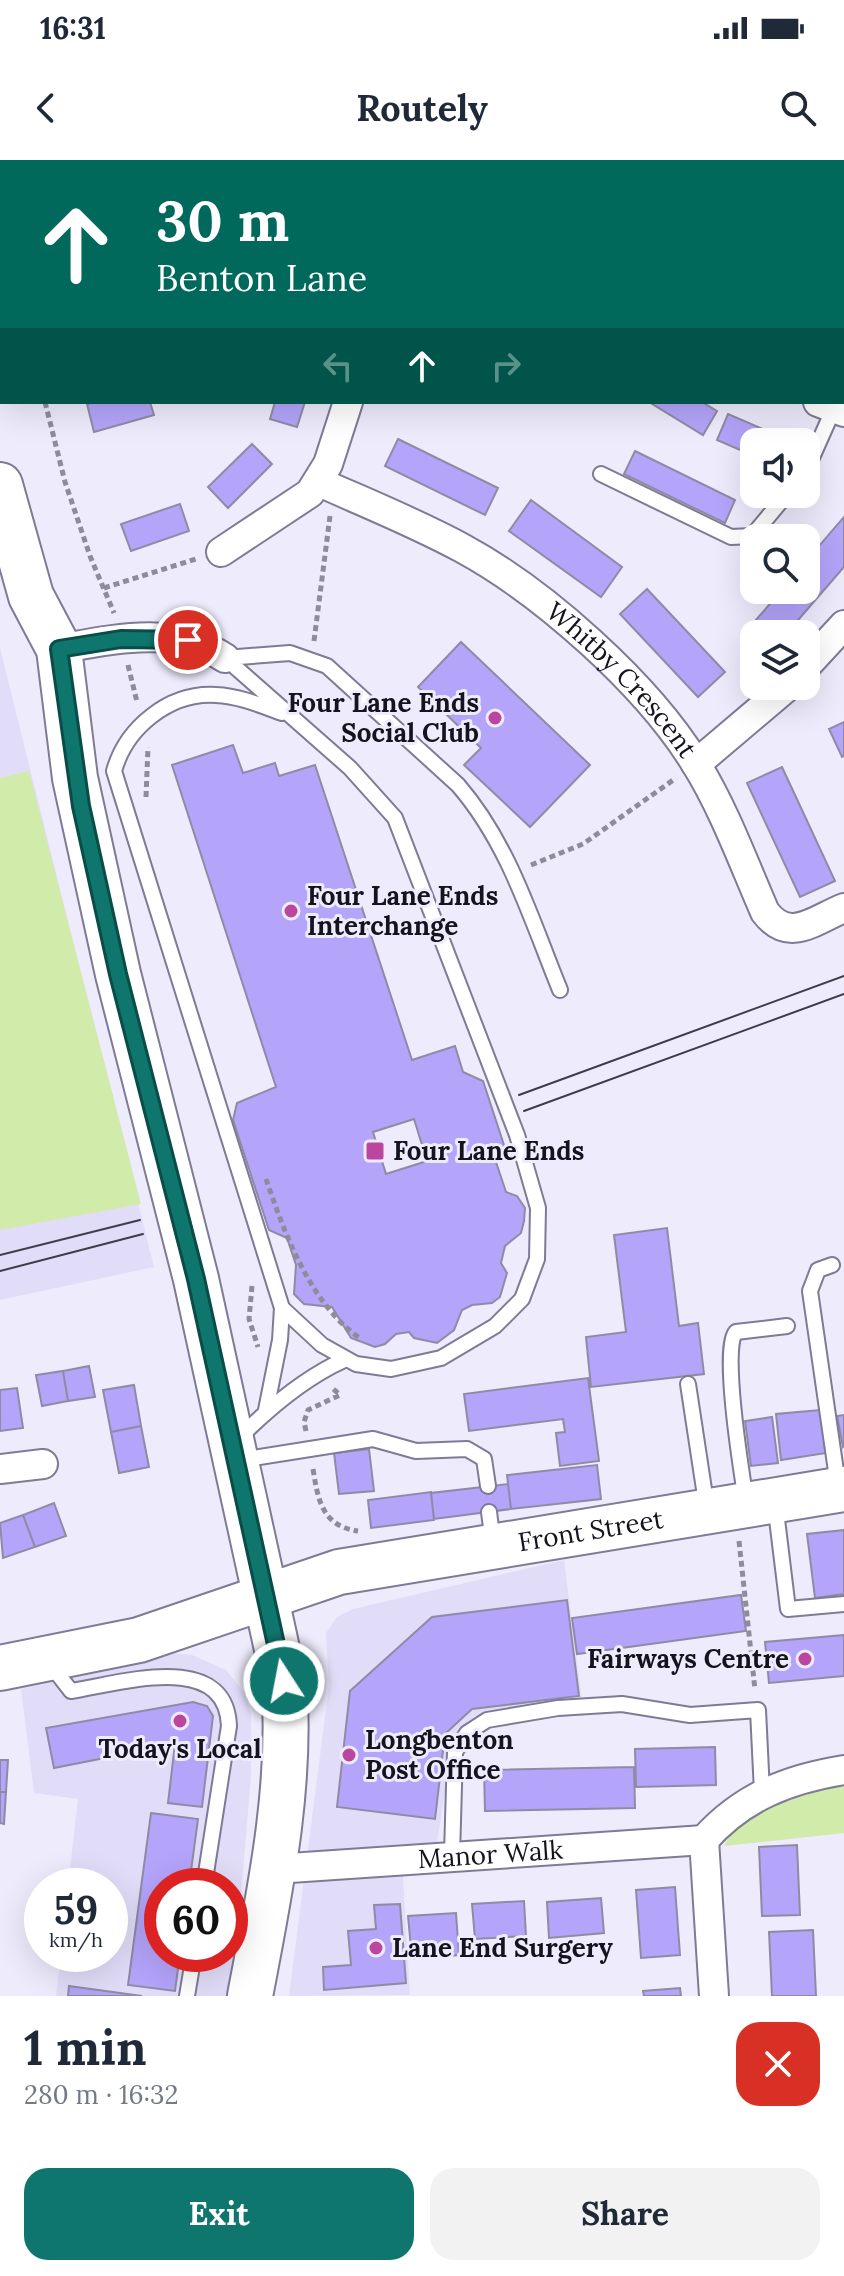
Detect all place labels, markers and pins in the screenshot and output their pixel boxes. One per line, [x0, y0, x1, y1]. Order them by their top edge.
pin [154, 606, 222, 674]
place label: Four Lane Ends Social Club [288, 686, 479, 749]
marker: Four Lane Ends Social Club [486, 709, 504, 727]
place label: Four Lane Ends Interchange [307, 879, 498, 942]
marker: Four Lane Ends Interchange [282, 902, 300, 920]
place label: Four Lane Ends [393, 1134, 584, 1167]
marker: Four Lane Ends [364, 1140, 386, 1162]
place label: Fairways Centre [587, 1642, 789, 1675]
marker: Fairways Centre [796, 1650, 814, 1668]
marker: Today's Local [171, 1712, 189, 1730]
place label: Longbenton Post Office [365, 1723, 514, 1786]
place label: Today's Local [98, 1732, 262, 1765]
marker: Longbenton Post Office [340, 1746, 358, 1764]
place label: Lane End Surgery [392, 1931, 614, 1964]
marker: Lane End Surgery [367, 1939, 385, 1957]

